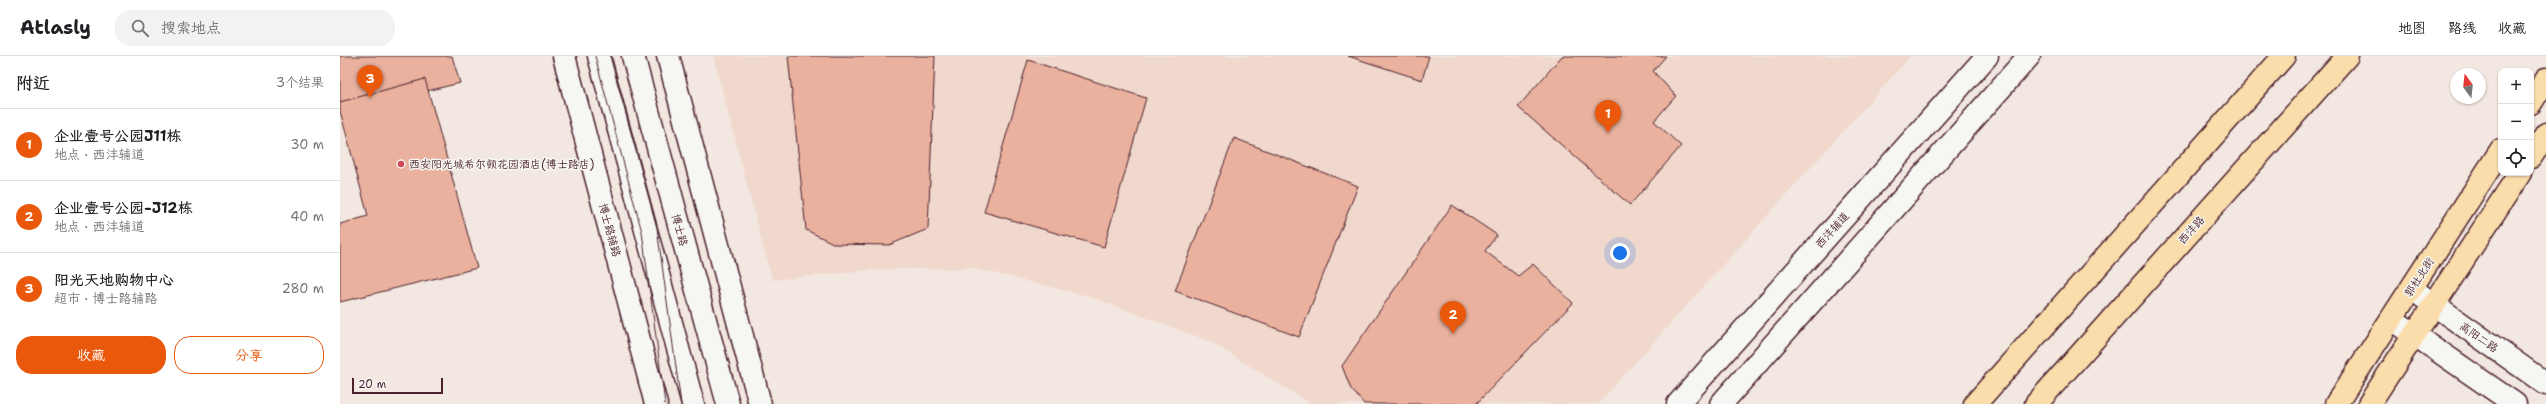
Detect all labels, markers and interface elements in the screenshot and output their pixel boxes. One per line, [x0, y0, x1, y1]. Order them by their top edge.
search box [115, 10, 395, 46]
text: Atlasly [20, 15, 91, 40]
icon: search [129, 17, 151, 39]
text: 搜索地点 [161, 18, 221, 38]
text: 地图 [2398, 19, 2426, 37]
text: 路线 [2448, 19, 2476, 37]
text: 收藏 [2498, 19, 2526, 37]
pin: 3 [357, 65, 383, 98]
north arrow [2450, 68, 2486, 104]
map controls [2498, 68, 2534, 176]
button: + [2498, 68, 2534, 104]
text: 附近 [16, 72, 50, 94]
text: 3个结果 [276, 74, 324, 91]
pin: 1 [1595, 100, 1621, 133]
button: − [2498, 104, 2534, 140]
text: 企业壹号公园J11栋 [54, 126, 182, 146]
text: 1 [26, 136, 32, 153]
text: 30 m [290, 136, 324, 153]
button: locate [2498, 140, 2534, 176]
text: 地点 · 西沣辅道 [54, 146, 145, 163]
place label: 西安阳光城希尔顿花园酒店(博士路店) [409, 157, 594, 172]
marker: 西安阳光城希尔顿花园酒店(博士路店) [396, 159, 406, 169]
text: 企业壹号公园-J12栋 [54, 198, 193, 218]
street label: 博士路辅路 [595, 202, 624, 259]
text: 2 [24, 208, 34, 225]
text: 40 m [290, 208, 324, 225]
street label: 西沣辅道 [1812, 209, 1853, 252]
street label: 博士路 [668, 212, 691, 248]
street label: 西沣路 [2175, 213, 2208, 248]
text: 地点 · 西沣辅道 [54, 218, 145, 235]
your location [1610, 243, 1630, 263]
street label: 郭杜北街 [2401, 254, 2438, 300]
text: 阳光天地购物中心 [54, 270, 174, 290]
text: 3 [24, 280, 34, 297]
text: 280 m [282, 280, 324, 297]
text: 超市 · 博士路辅路 [54, 290, 158, 307]
pin: 2 [1440, 301, 1466, 334]
street label: 高阳二路 [2456, 319, 2501, 356]
button: 收藏 [16, 336, 166, 374]
button: 分享 [174, 336, 324, 374]
scale bar [352, 376, 443, 395]
text: 20 m [358, 377, 386, 392]

